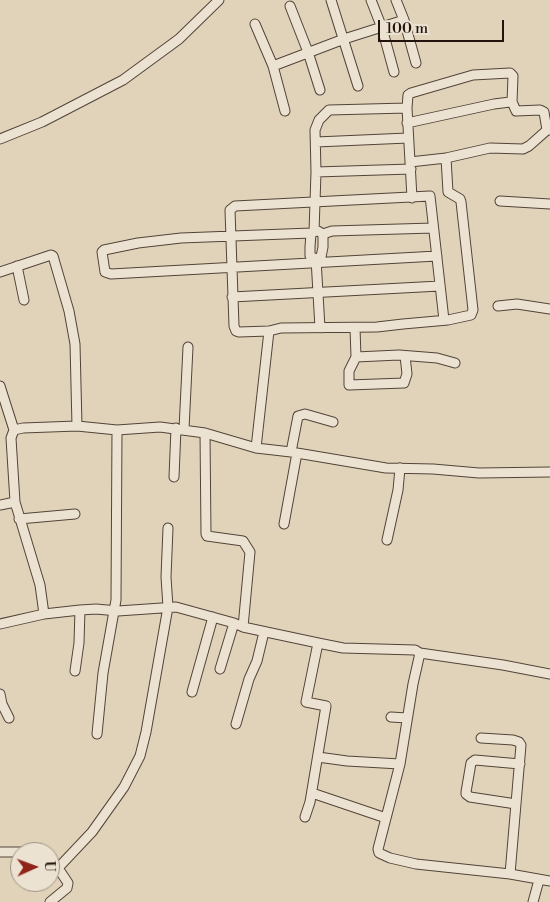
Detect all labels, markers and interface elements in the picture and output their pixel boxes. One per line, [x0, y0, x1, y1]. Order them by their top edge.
scale bar [380, 10, 506, 42]
text: 100 m [386, 19, 428, 38]
north arrow [10, 842, 60, 892]
text: U [40, 861, 58, 872]

